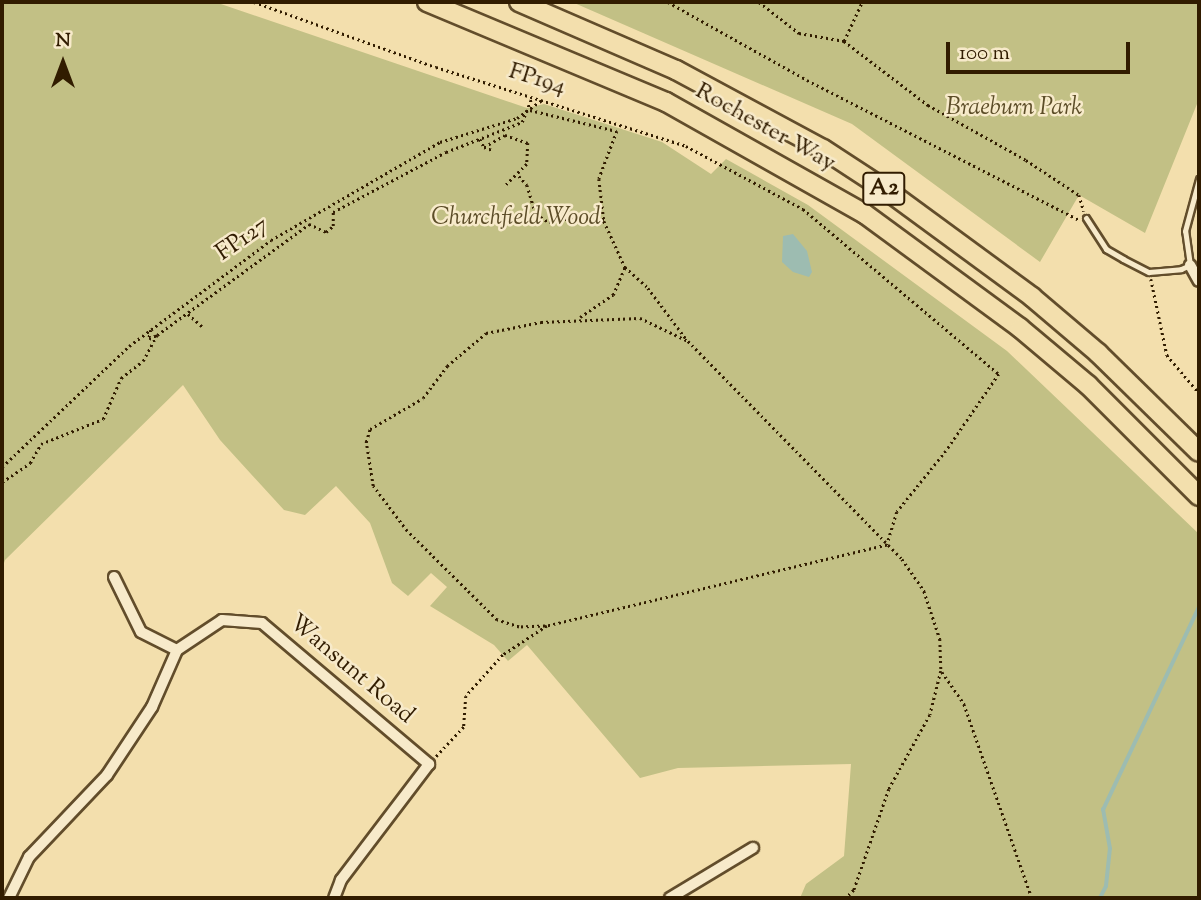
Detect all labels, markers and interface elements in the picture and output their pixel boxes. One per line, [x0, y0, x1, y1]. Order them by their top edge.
north arrow [28, 28, 98, 98]
text: N [55, 28, 71, 55]
scale bar [949, 28, 1133, 72]
text: 100 m [959, 39, 1010, 69]
street label: FP194 [505, 58, 569, 102]
street label: Rochester Way [690, 78, 840, 178]
park label: Braeburn Park [946, 95, 1082, 123]
road number: A2 [861, 170, 907, 208]
park label: Churchfield Wood [431, 205, 601, 233]
street label: FP127 [211, 212, 275, 268]
street label: Wansunt Road [282, 609, 420, 731]

